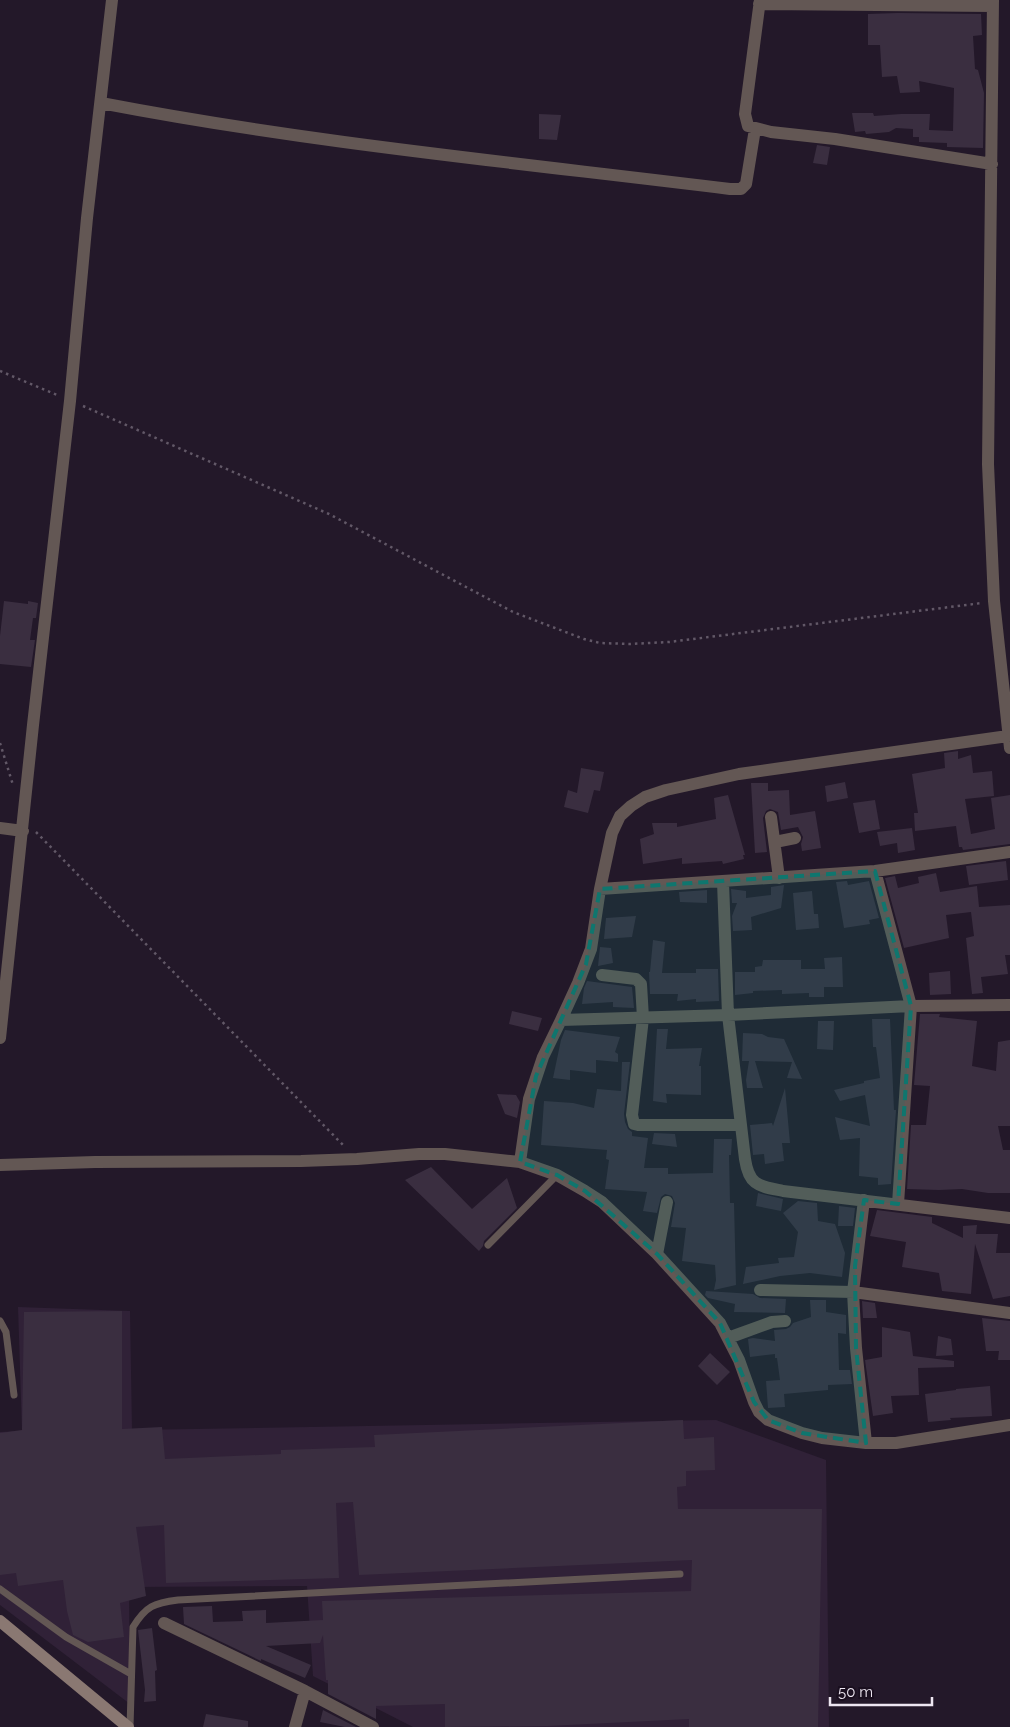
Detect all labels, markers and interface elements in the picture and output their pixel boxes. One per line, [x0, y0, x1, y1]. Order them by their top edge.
scale bar [830, 1674, 932, 1706]
text: 50 m [838, 1683, 873, 1701]

